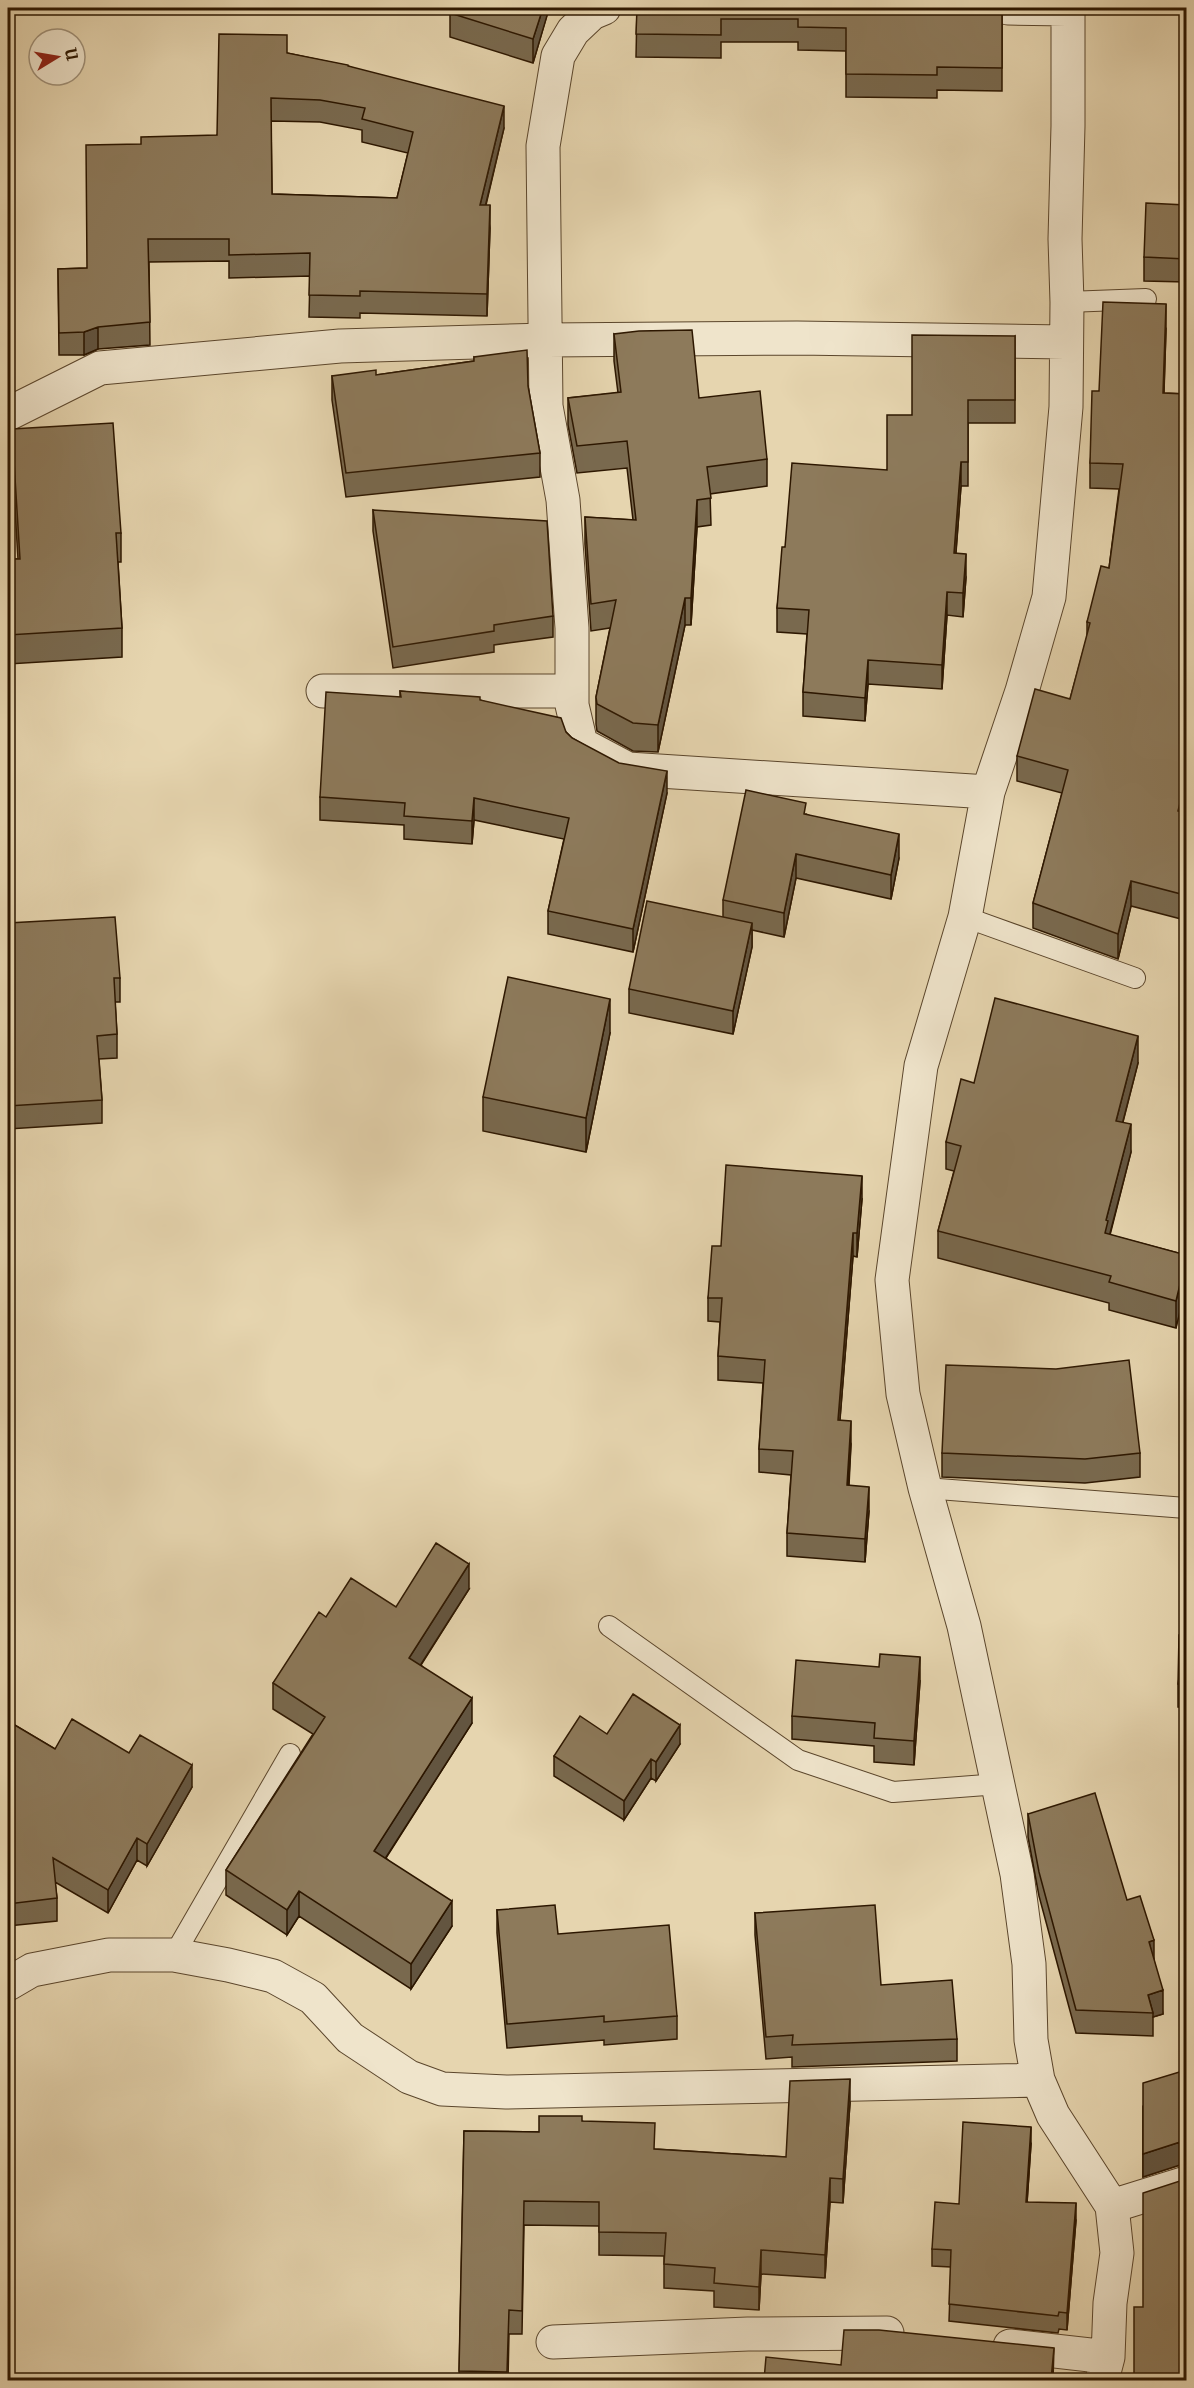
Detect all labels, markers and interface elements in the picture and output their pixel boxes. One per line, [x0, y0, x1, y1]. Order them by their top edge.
north arrow [27, 27, 87, 87]
text: U [61, 45, 82, 63]

